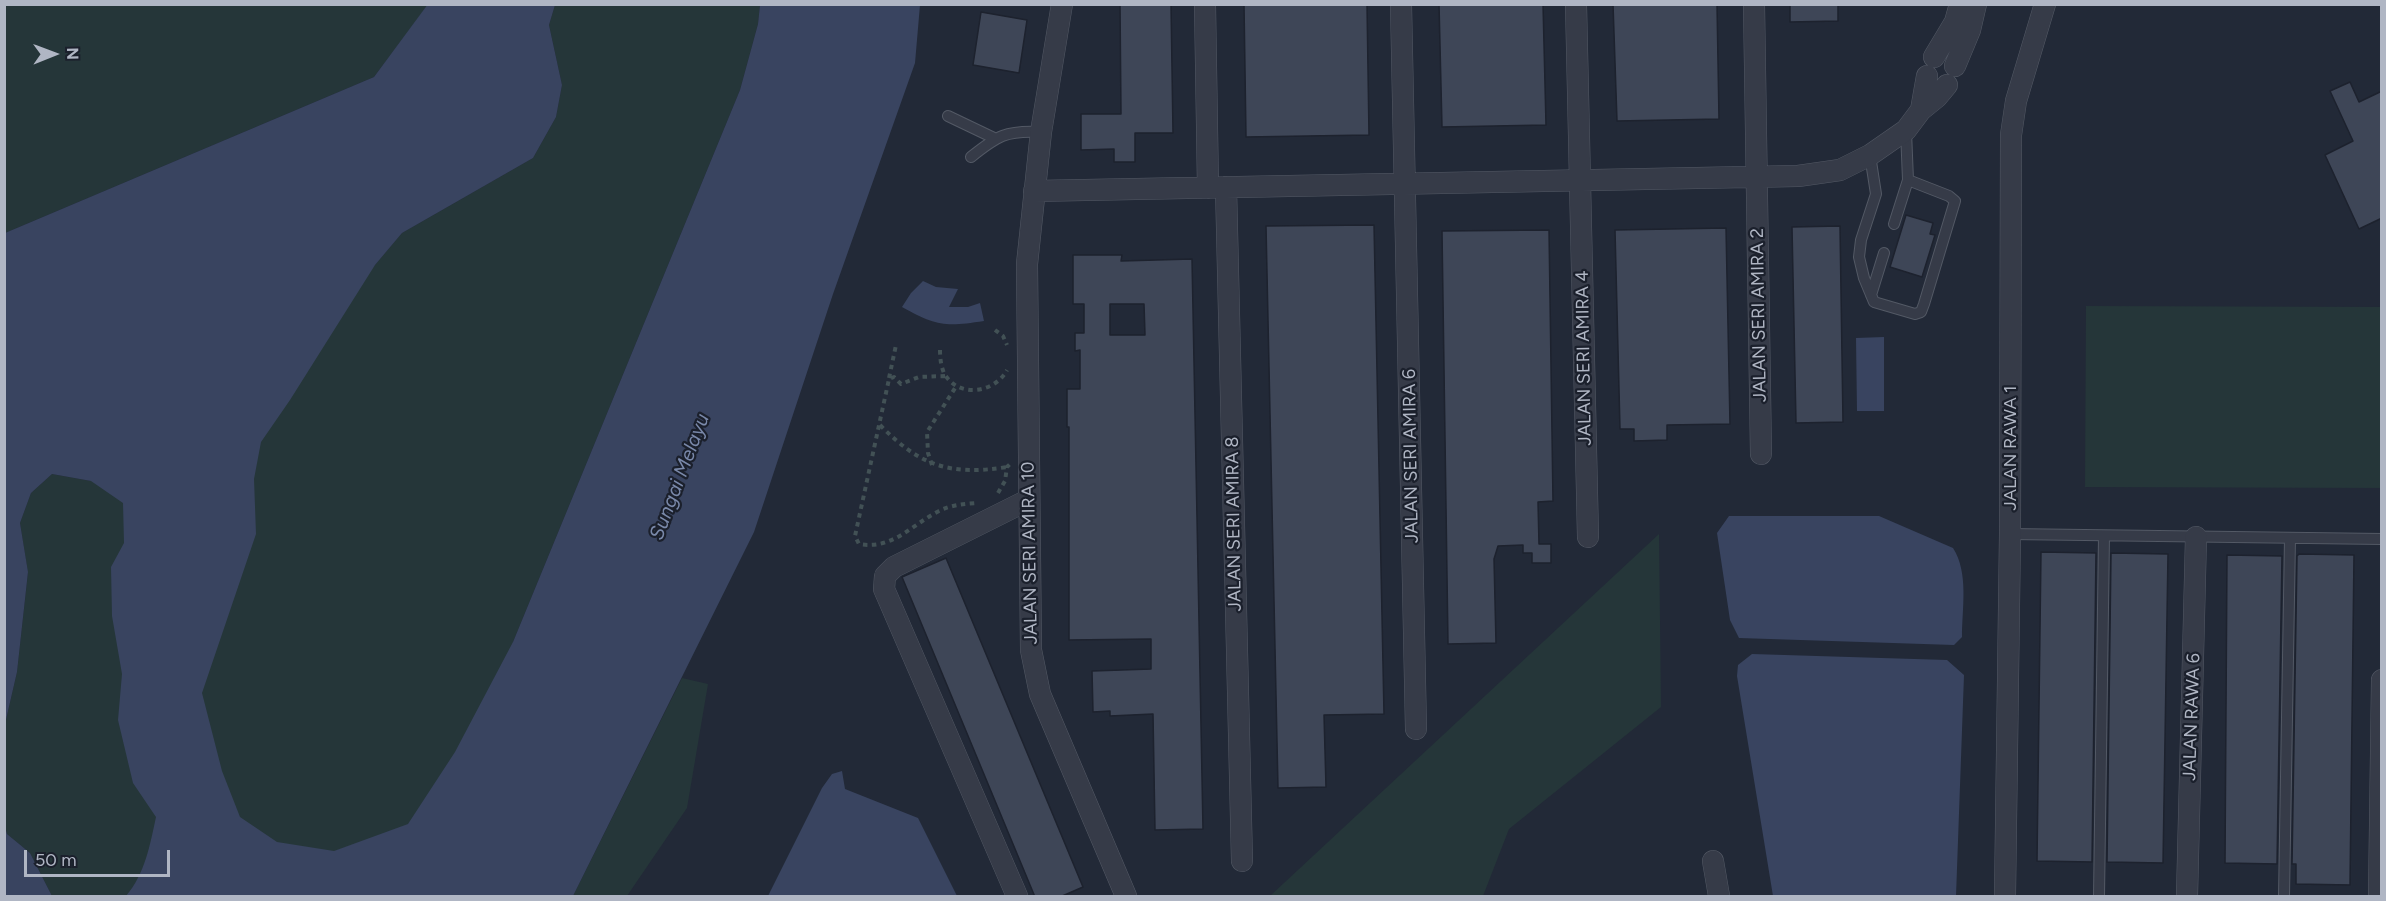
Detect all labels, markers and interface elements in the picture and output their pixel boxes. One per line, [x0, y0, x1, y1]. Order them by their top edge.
north arrow [24, 24, 84, 84]
text: N [63, 47, 82, 60]
street label: JALAN SERI AMIRA 2 [1747, 228, 1771, 402]
street label: JALAN SERI AMIRA 4 [1572, 270, 1596, 446]
street label: JALAN SERI AMIRA 6 [1399, 369, 1423, 543]
street label: JALAN RAWA 1 [2000, 385, 2022, 511]
water label: Sungai Melayu [645, 410, 715, 544]
street label: JALAN SERI AMIRA 8 [1222, 436, 1246, 612]
street label: JALAN SERI AMIRA 10 [1018, 461, 1042, 645]
street label: JALAN RAWA 6 [2179, 653, 2205, 781]
scale bar [27, 838, 172, 876]
text: 50 m [35, 849, 77, 871]

